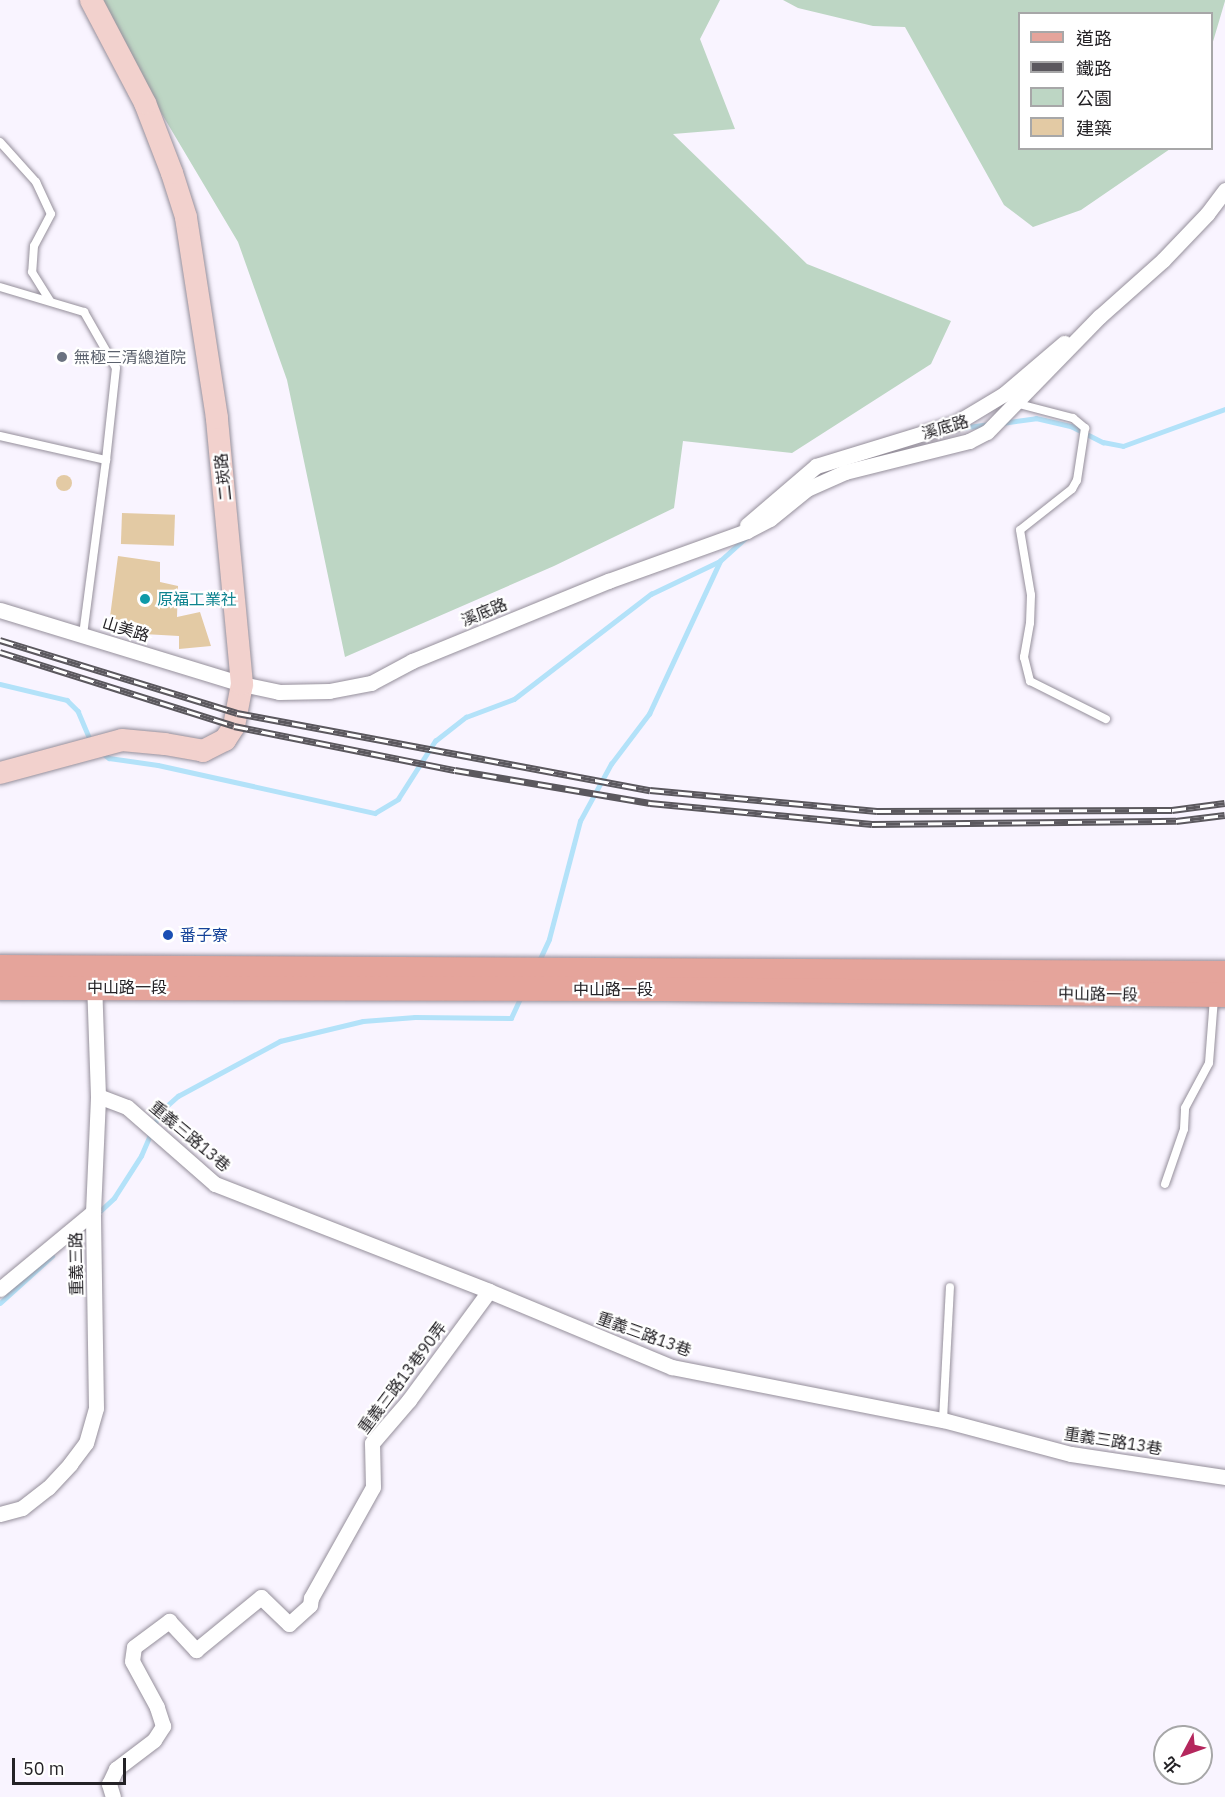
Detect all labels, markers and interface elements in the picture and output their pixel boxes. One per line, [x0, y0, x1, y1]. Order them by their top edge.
legend [1018, 12, 1213, 150]
text: 道路 [1076, 27, 1112, 50]
text: 鐵路 [1076, 57, 1112, 80]
text: 公園 [1076, 87, 1112, 110]
text: 建築 [1076, 117, 1112, 140]
place label: 無極三清總道院 [74, 347, 186, 367]
marker: 無極三清總道院 [55, 350, 69, 364]
street label: 溪底路 [919, 411, 971, 443]
street label: 二崁路 [211, 452, 235, 502]
place label: 原福工業社 [157, 589, 237, 609]
marker: 原福工業社 [138, 592, 152, 606]
street label: 溪底路 [458, 594, 510, 630]
street label: 山美路 [100, 613, 152, 645]
place label: 番子寮 [180, 925, 228, 945]
marker: 番子寮 [161, 928, 175, 942]
street label: 中山路一段 [87, 977, 167, 997]
street label: 中山路一段 [573, 979, 653, 999]
street label: 中山路一段 [1058, 984, 1138, 1004]
street label: 重義三路13巷 [146, 1097, 234, 1175]
street label: 重義三路 [66, 1232, 86, 1296]
street label: 重義三路13巷 [594, 1308, 694, 1360]
street label: 重義三路13巷90弄 [354, 1319, 450, 1437]
street label: 重義三路13巷 [1063, 1424, 1163, 1458]
north arrow [1153, 1725, 1213, 1785]
scale bar [15, 1746, 129, 1784]
text: 北 [1158, 1753, 1184, 1778]
text: 50 m [23, 1757, 65, 1780]

